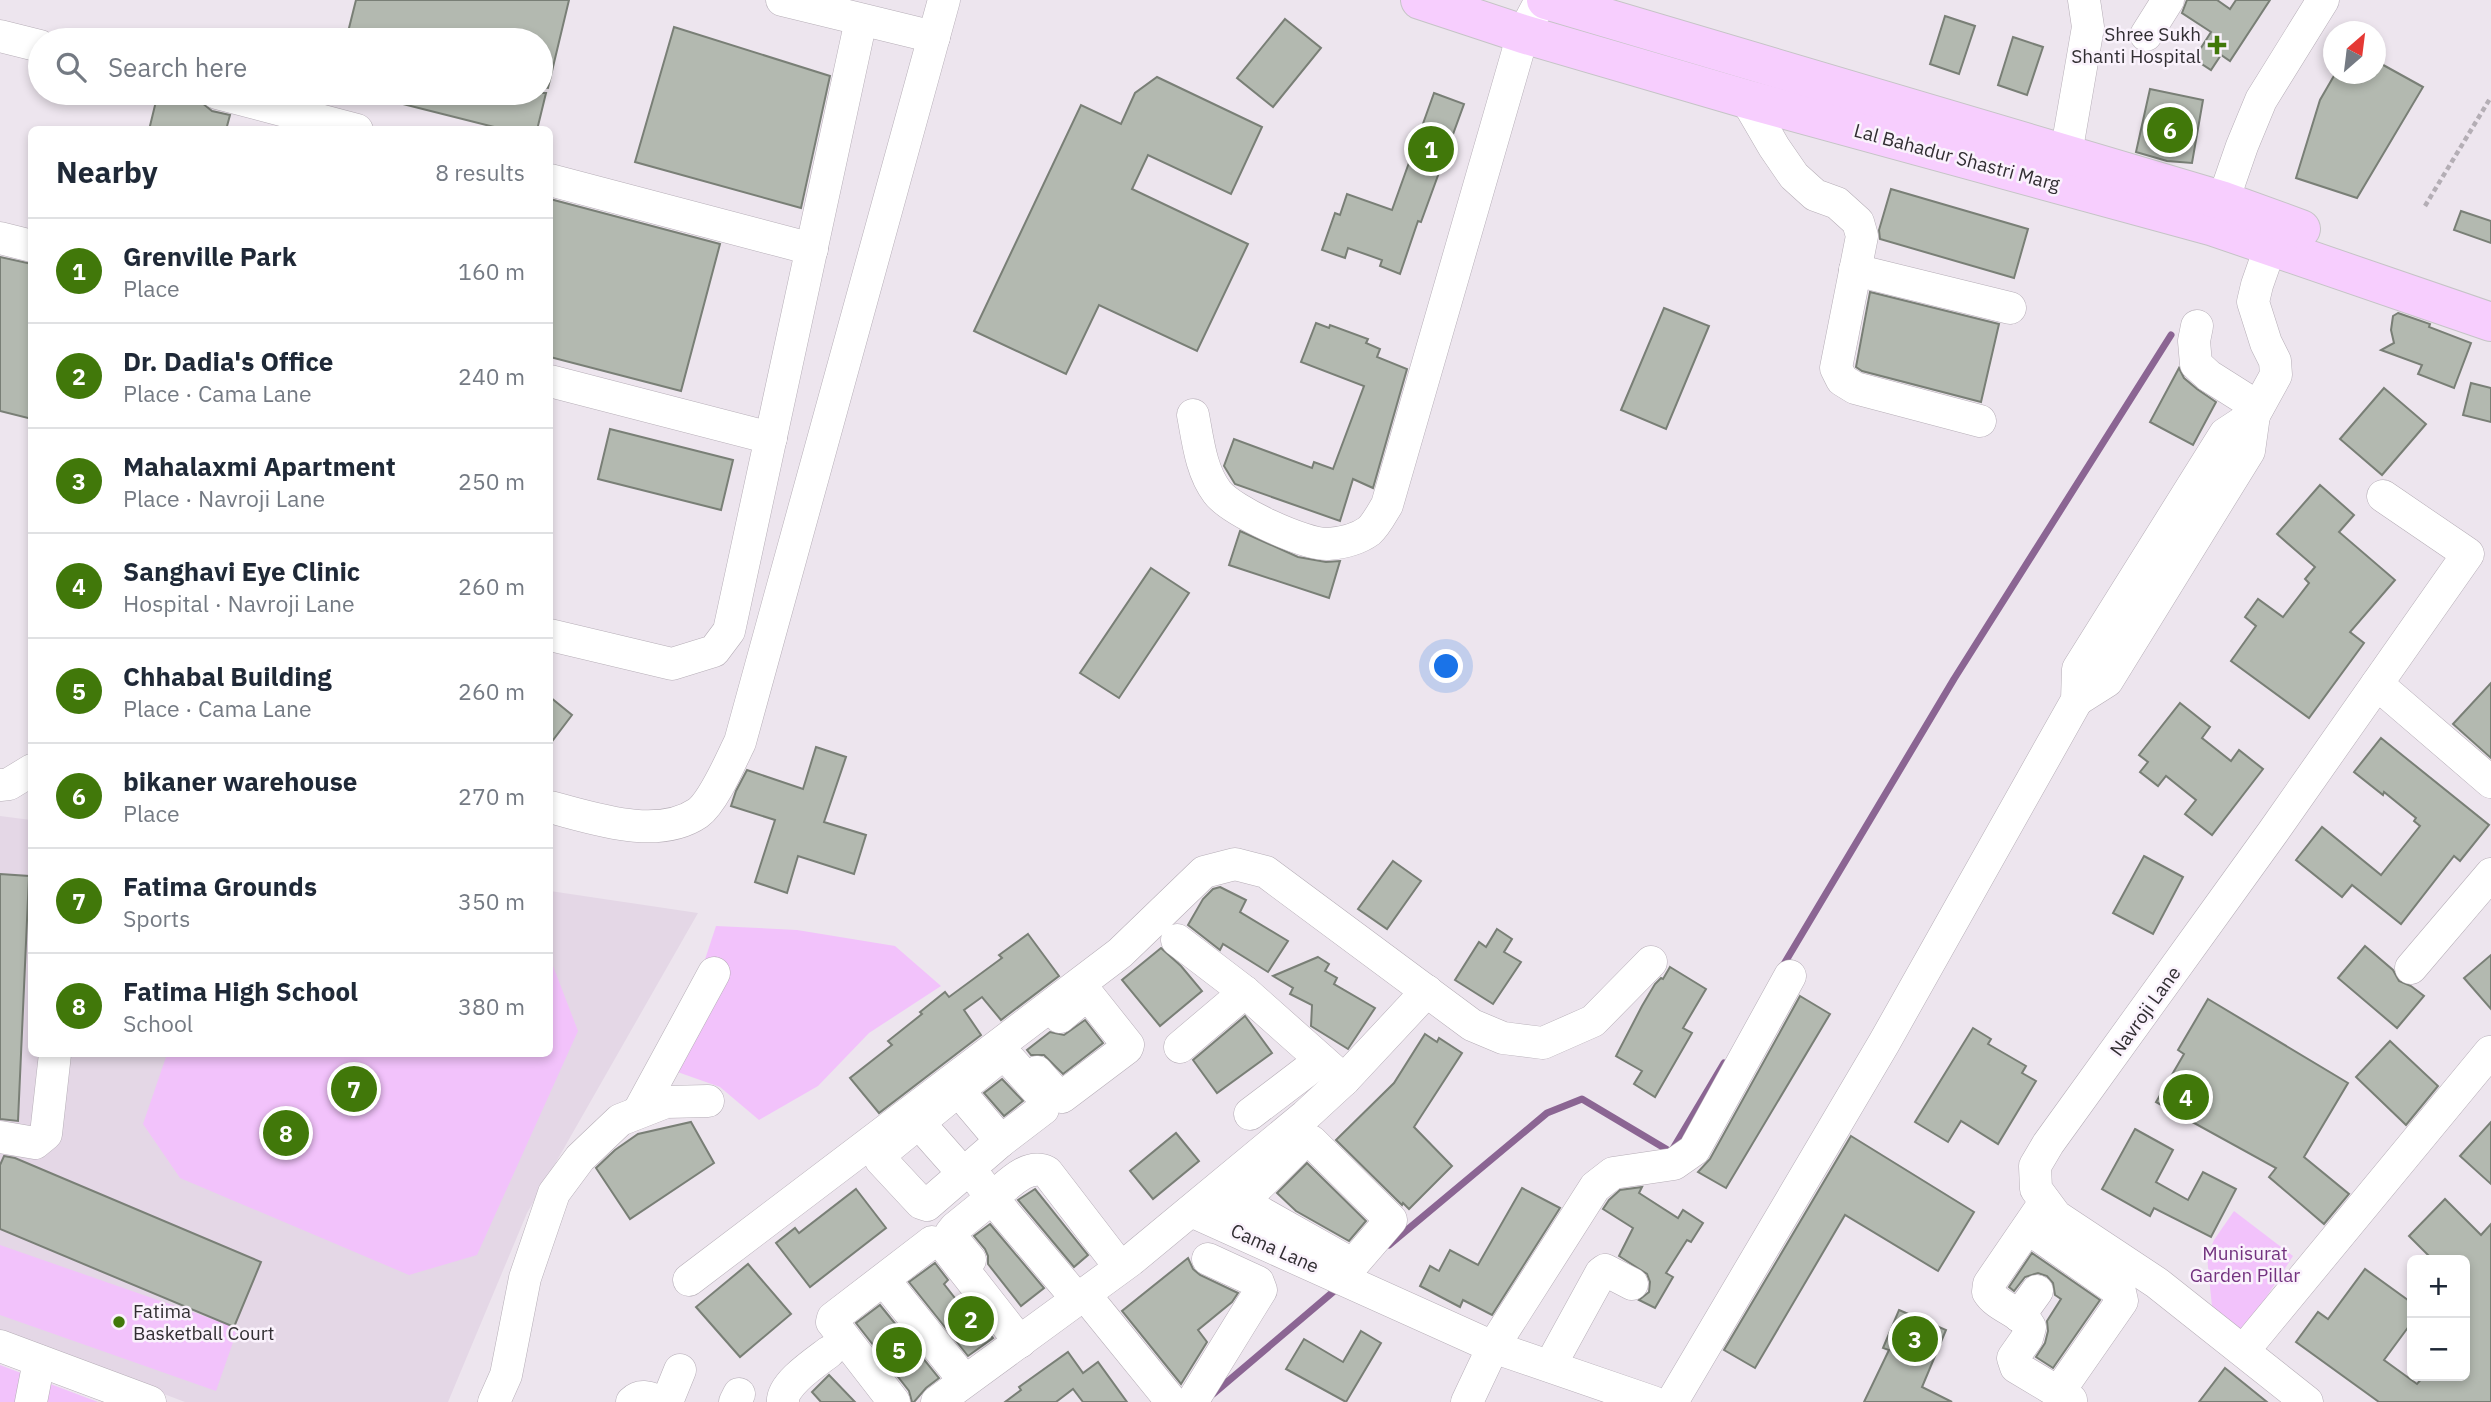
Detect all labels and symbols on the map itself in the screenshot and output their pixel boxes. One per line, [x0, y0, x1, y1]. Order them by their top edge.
north arrow [2323, 21, 2386, 84]
place label: Shree Sukh Shanti Hospital [2071, 22, 2201, 68]
marker: Shree Sukh Shanti Hospital [2207, 35, 2227, 55]
pin: 6 [2147, 104, 2193, 156]
street label: Lal Bahadur Shastri Marg [1851, 118, 2063, 196]
pin: 1 [1408, 123, 1454, 175]
your location [1429, 649, 1463, 683]
street label: Navroji Lane [2104, 961, 2186, 1061]
pin: 7 [331, 1063, 377, 1115]
pin: 4 [2163, 1071, 2209, 1123]
pin: 8 [263, 1107, 309, 1159]
street label: Cama Lane [1227, 1218, 1323, 1278]
park label: Munisurat Garden Pillar [2190, 1241, 2300, 1287]
pin: 2 [948, 1293, 994, 1345]
place label: Fatima Basketball Court [133, 1299, 274, 1345]
pin: 3 [1892, 1313, 1938, 1365]
marker: Fatima Basketball Court [111, 1314, 127, 1330]
pin: 5 [876, 1324, 922, 1376]

